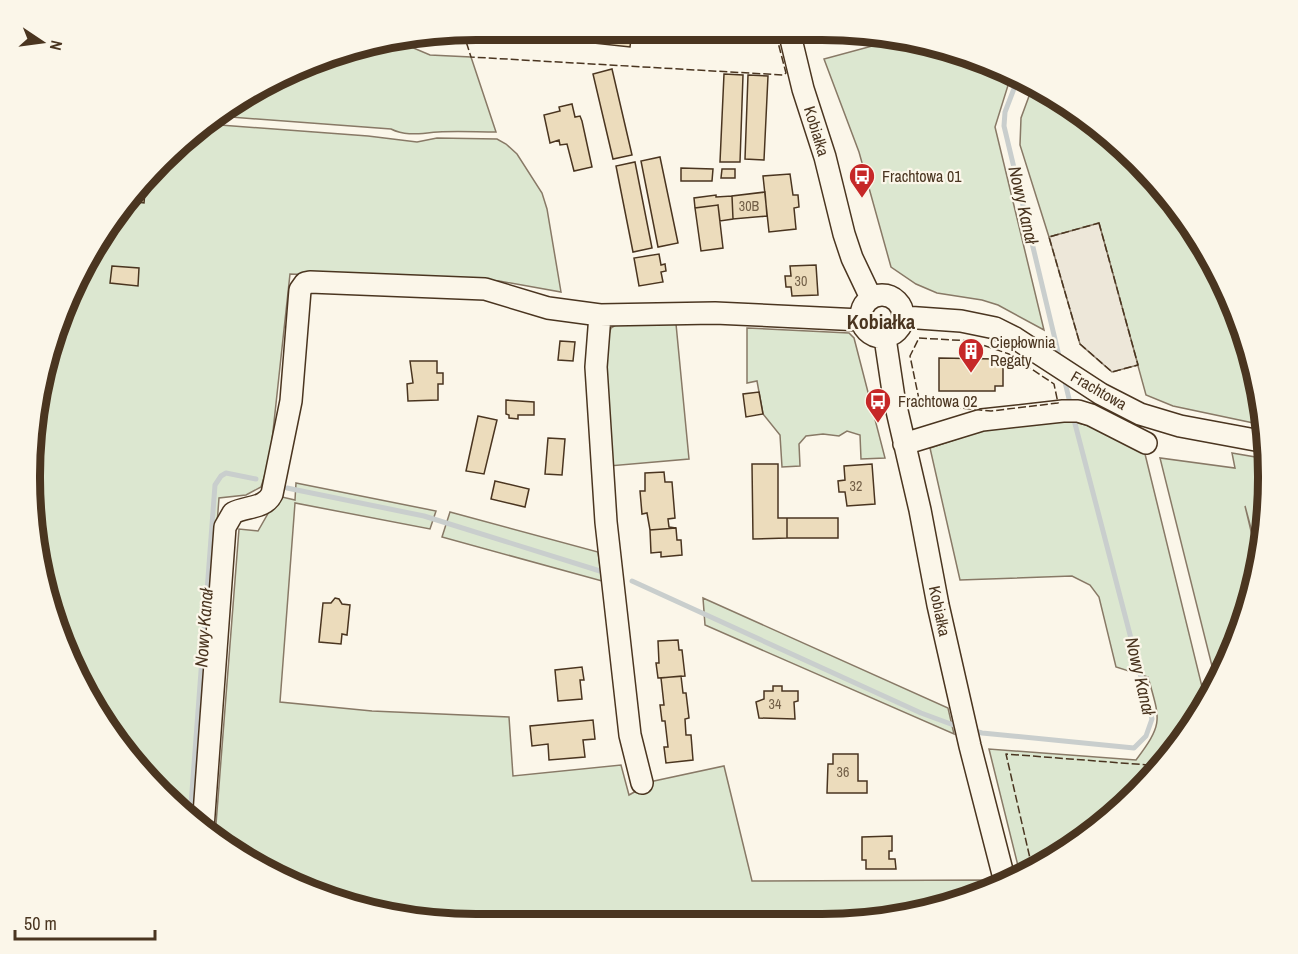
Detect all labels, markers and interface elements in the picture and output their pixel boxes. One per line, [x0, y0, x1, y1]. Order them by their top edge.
north arrow [12, 12, 72, 72]
text: N [45, 38, 68, 52]
street label: Kobiałka [799, 103, 835, 159]
bus stop icon: Frachtowa 01 [847, 161, 877, 199]
water label: Nowy Kanał [1002, 164, 1045, 248]
place label: Frachtowa 01 [882, 165, 962, 187]
house number: 30B [739, 197, 760, 215]
house number: 30 [795, 272, 807, 290]
district label: Kobiałka [847, 308, 915, 335]
place label: Ciepłownia Regaty [990, 331, 1056, 371]
building icon: Ciepłownia Regaty [956, 336, 986, 374]
street label: Frachtowa [1067, 365, 1132, 415]
bus stop icon: Frachtowa 02 [863, 386, 893, 424]
place label: Frachtowa 02 [898, 390, 978, 412]
house number: 32 [850, 477, 862, 495]
street label: Kobiałka [924, 584, 956, 639]
water label: Nowy Kanał [188, 586, 219, 668]
water label: Nowy Kanał [1119, 635, 1162, 719]
house number: 34 [769, 695, 782, 713]
house number: 36 [837, 763, 849, 781]
scale bar [15, 903, 154, 941]
text: 50 m [24, 911, 57, 936]

